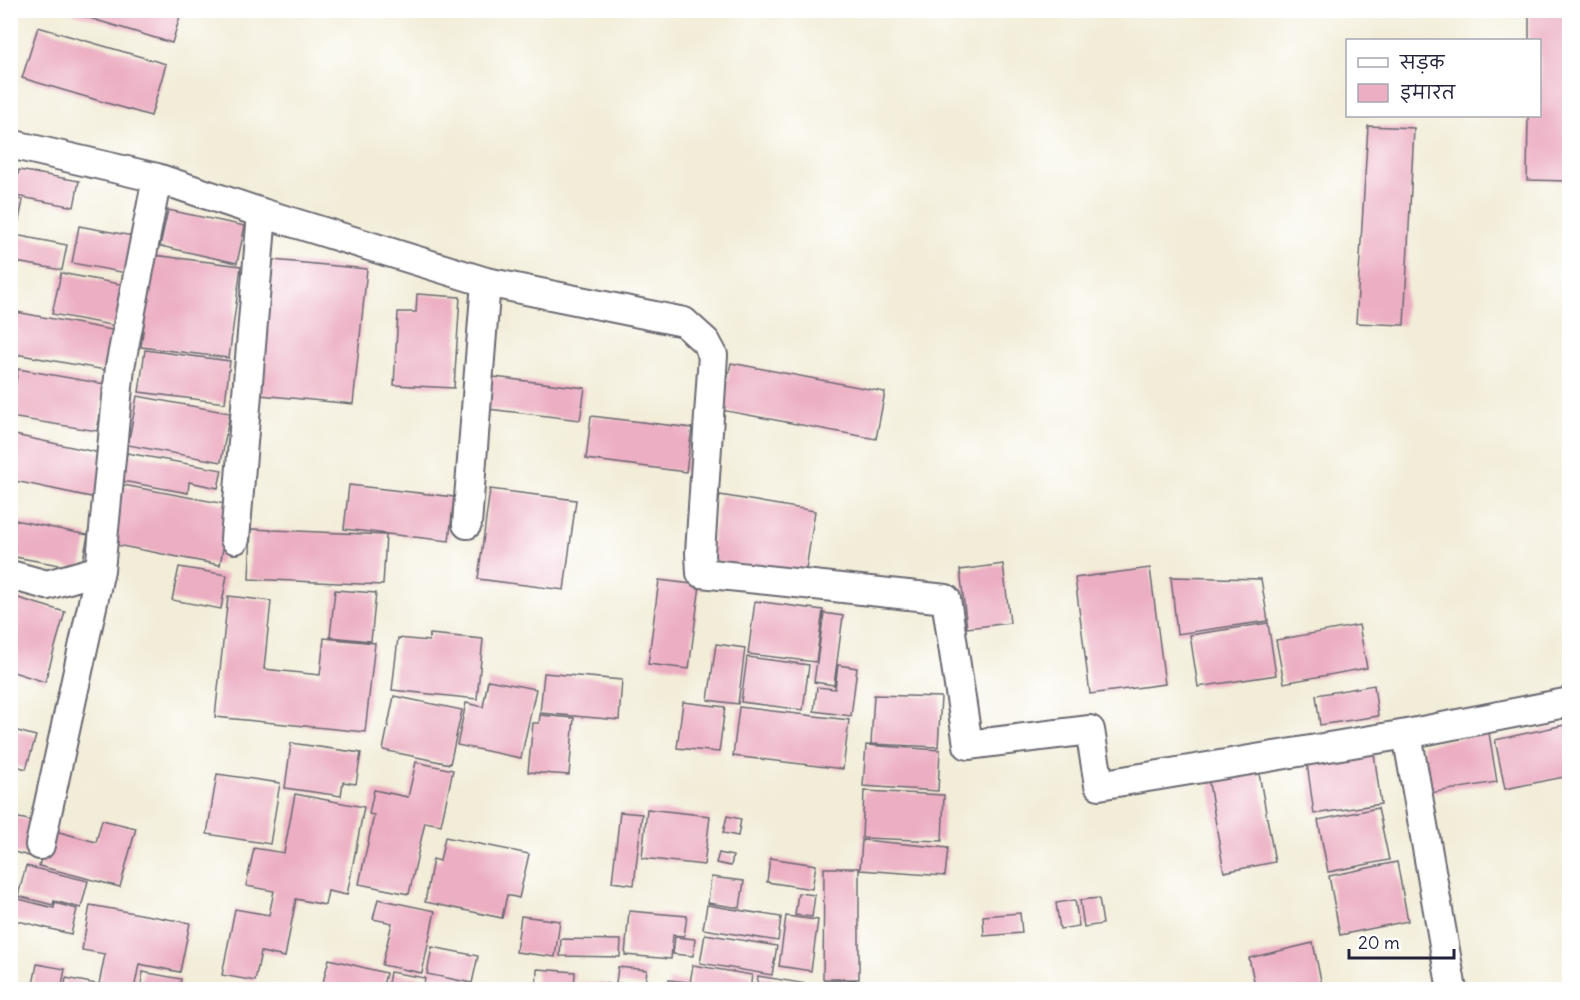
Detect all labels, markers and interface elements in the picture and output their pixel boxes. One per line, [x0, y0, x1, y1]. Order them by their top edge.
legend [1346, 39, 1541, 117]
text: सड़क [1399, 51, 1445, 74]
text: इमारत [1400, 81, 1456, 104]
scale bar [1349, 922, 1454, 960]
text: 20 m [1358, 931, 1400, 954]

